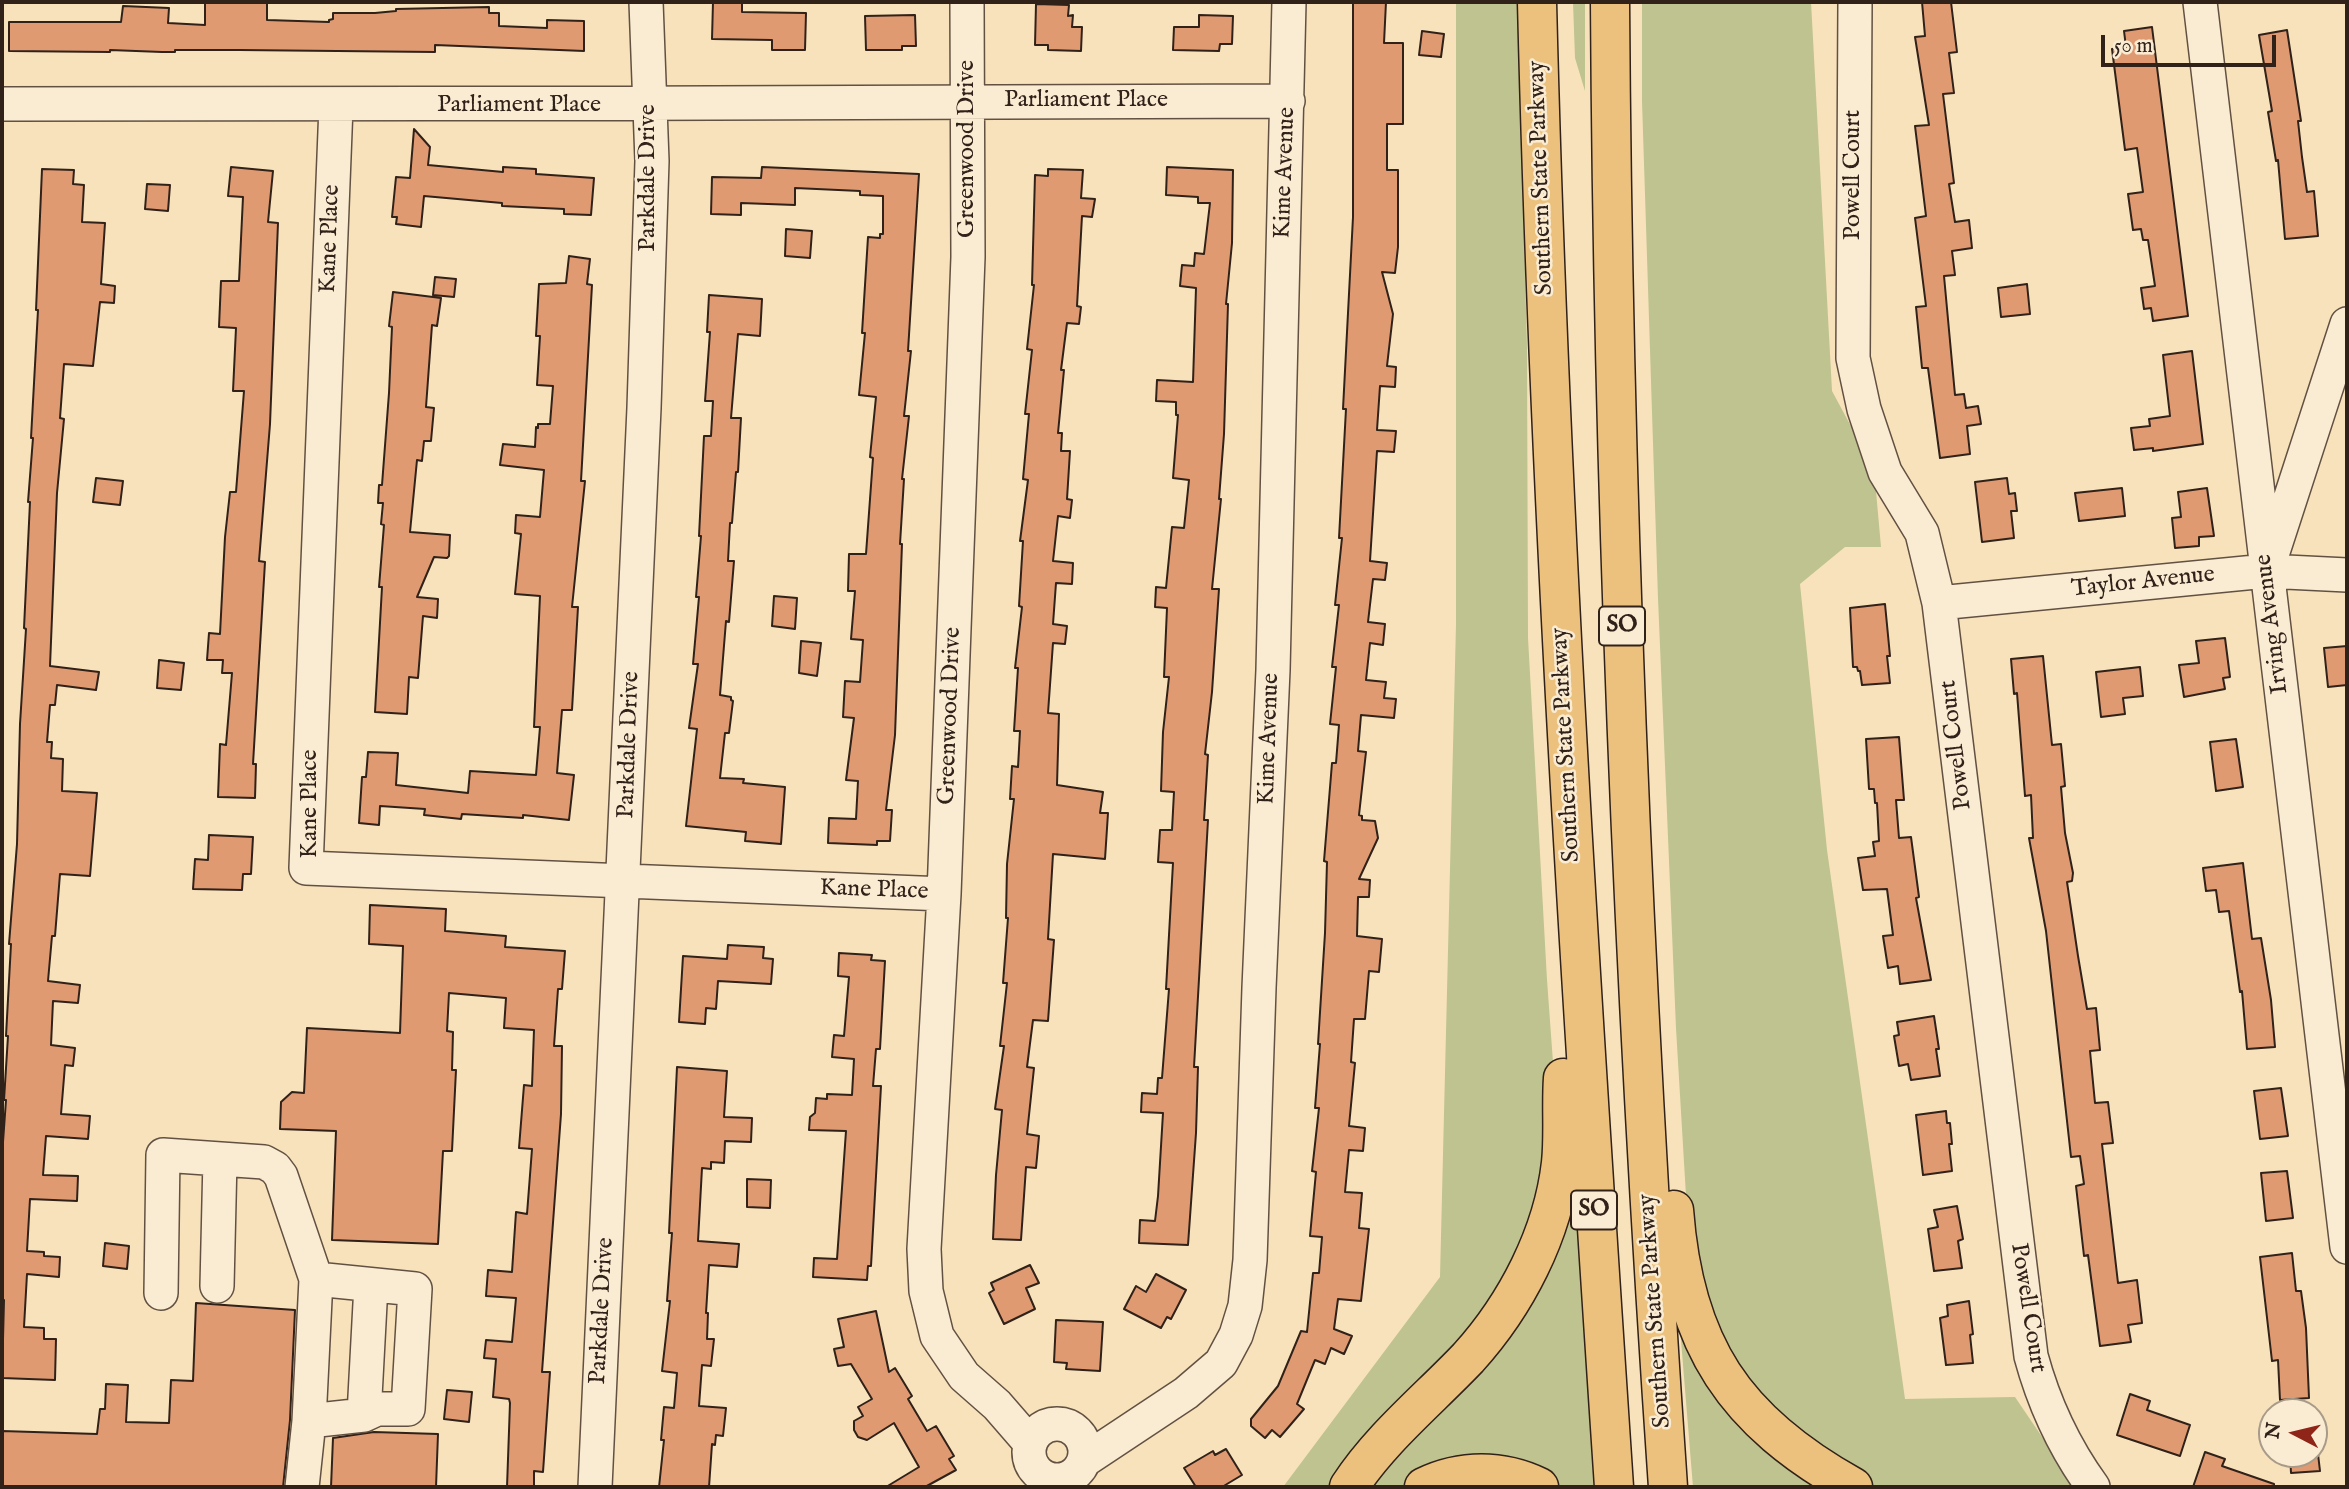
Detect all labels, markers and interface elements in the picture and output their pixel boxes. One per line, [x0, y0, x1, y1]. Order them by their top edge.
scale bar [2104, 21, 2279, 65]
text: 50 m [2114, 33, 2153, 60]
street label: Greenwood Drive [954, 60, 982, 238]
street label: Southern State Parkway [1524, 60, 1560, 296]
street label: Parliament Place [1004, 87, 1168, 115]
street label: Parliament Place [437, 92, 601, 120]
street label: Parkdale Drive [635, 104, 663, 252]
street label: Kime Avenue [1269, 107, 1303, 239]
street label: Powell Court [1840, 110, 1868, 240]
street label: Kane Place [315, 184, 347, 294]
street label: Irving Avenue [2250, 552, 2296, 696]
street label: Taylor Avenue [2070, 561, 2216, 605]
road number: SO [1599, 606, 1645, 646]
street label: Greenwood Drive [934, 627, 968, 805]
street label: Southern State Parkway [1546, 627, 1588, 863]
street label: Parkdale Drive [613, 671, 647, 819]
street label: Kime Avenue [1253, 673, 1287, 805]
street label: Powell Court [1935, 678, 1979, 812]
street label: Kane Place [297, 750, 325, 858]
street label: Kane Place [819, 875, 929, 907]
road number: SO [1571, 1190, 1617, 1230]
street label: Southern State Parkway [1633, 1193, 1679, 1429]
street label: Parkdale Drive [585, 1237, 621, 1385]
street label: Powell Court [2003, 1241, 2051, 1375]
north arrow [2258, 1398, 2328, 1468]
text: N [2261, 1421, 2287, 1440]

